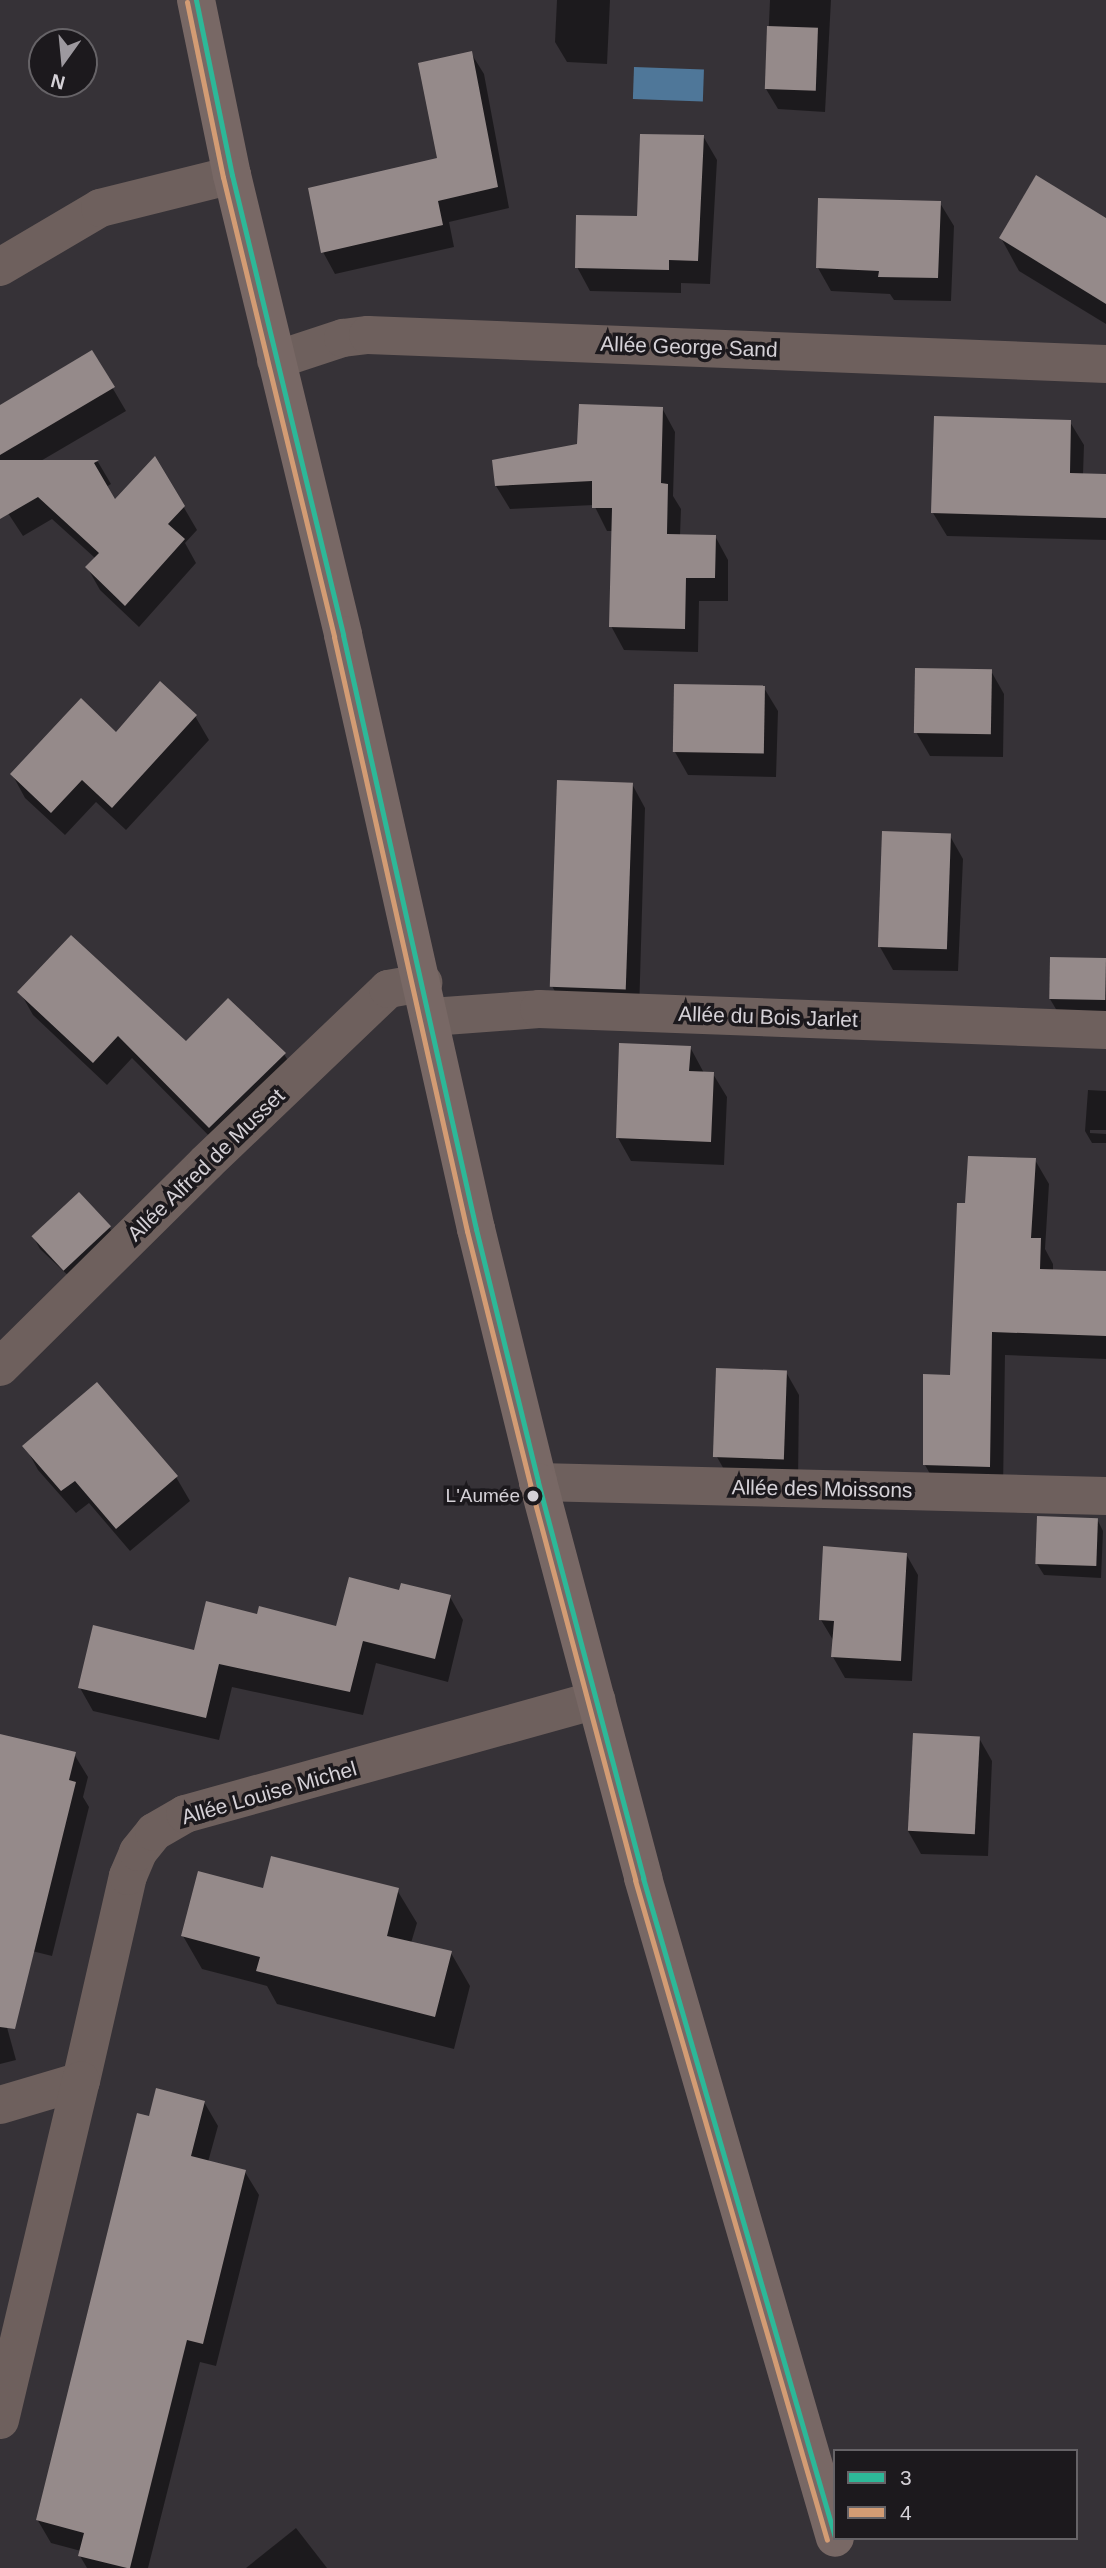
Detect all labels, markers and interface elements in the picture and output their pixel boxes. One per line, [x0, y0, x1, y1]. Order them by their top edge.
north arrow [28, 28, 98, 98]
text: N [49, 70, 67, 94]
street label: Allée George Sand [600, 331, 778, 363]
street label: Allée du Bois Jarlet [678, 1001, 858, 1033]
street label: Allée Alfred de Musset [122, 1083, 290, 1247]
street label: Allée des Moissons [731, 1475, 913, 1503]
place label: L'Aumée [446, 1485, 520, 1507]
marker: L'Aumée [526, 1489, 540, 1503]
street label: Allée Louise Michel [179, 1756, 359, 1830]
legend [833, 2449, 1078, 2540]
text: 3 [900, 2466, 912, 2489]
text: 4 [900, 2501, 912, 2524]

